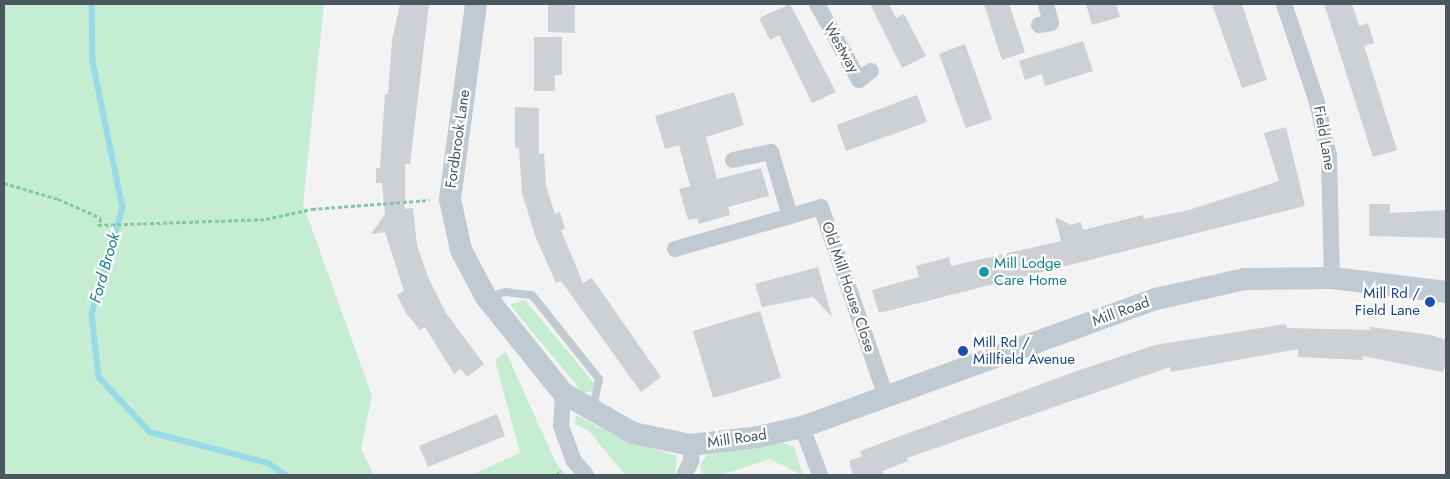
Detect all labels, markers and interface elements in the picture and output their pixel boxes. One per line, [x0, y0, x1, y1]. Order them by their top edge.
street label: Westway [819, 20, 863, 76]
street label: Fordbrook Lane [442, 89, 474, 189]
street label: Field Lane [1309, 104, 1339, 172]
street label: Old Mill House Close [817, 220, 879, 354]
water label: Ford Brook [86, 231, 124, 305]
place label: Mill Lodge Care Home [994, 254, 1067, 289]
marker: Mill Lodge Care Home [978, 266, 990, 278]
place label: Mill Rd / Field Lane [1355, 284, 1420, 319]
street label: Mill Road [1090, 293, 1152, 331]
marker: Mill Rd / Field Lane [1424, 296, 1436, 308]
place label: Mill Rd / Millfield Avenue [973, 333, 1075, 368]
marker: Mill Rd / Millfield Avenue [957, 345, 969, 357]
street label: Mill Road [706, 426, 768, 452]

